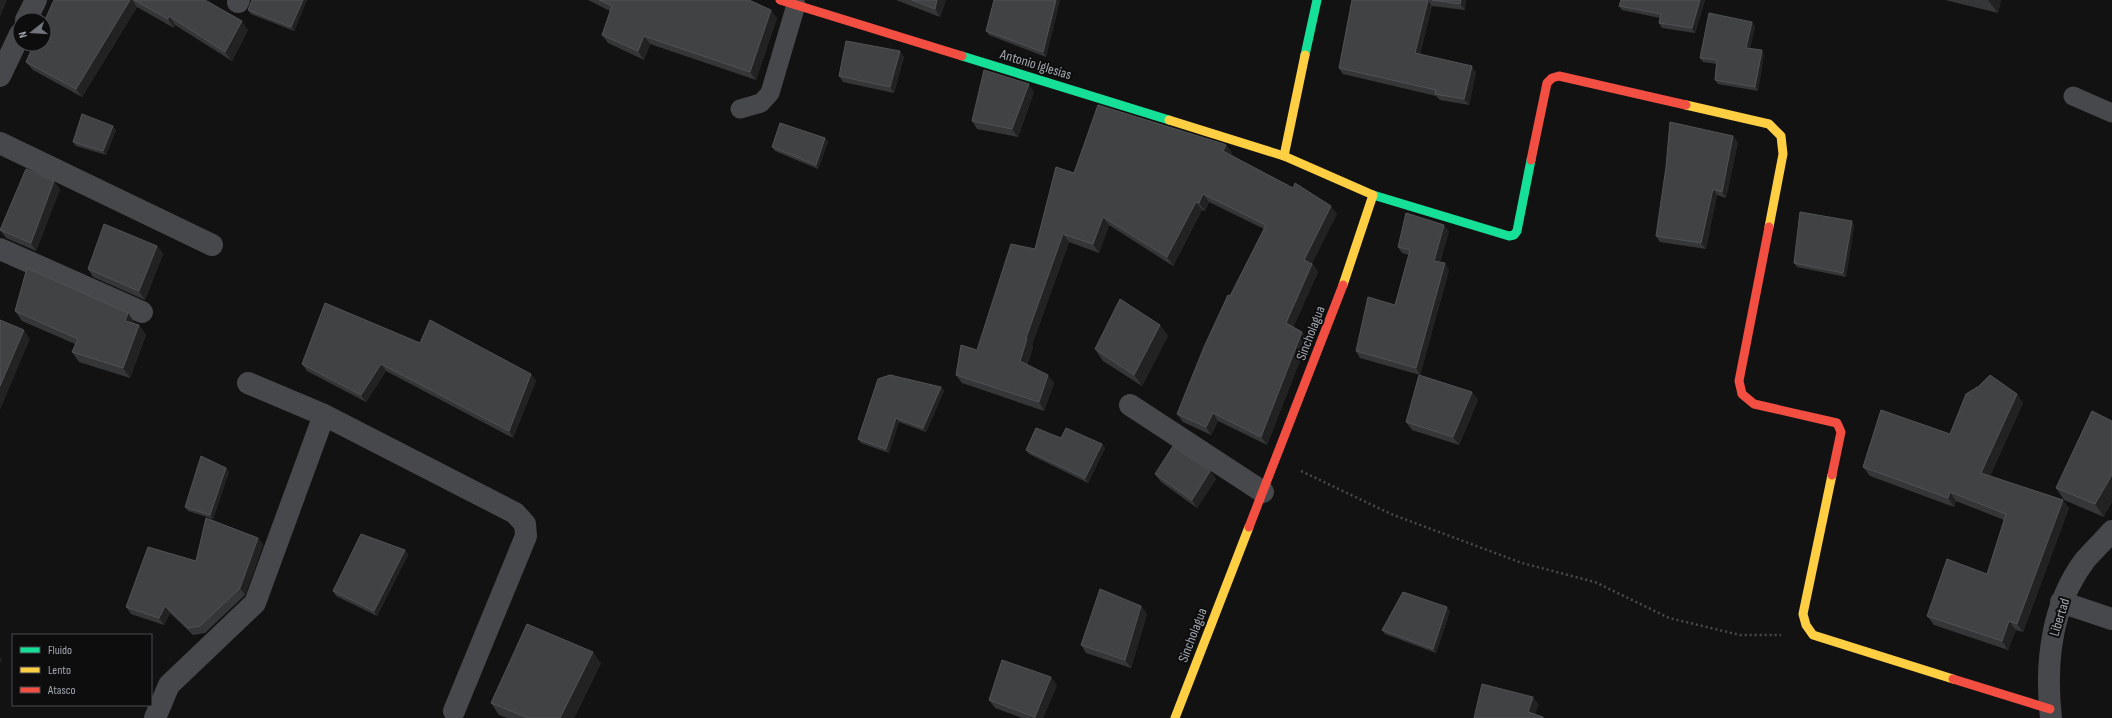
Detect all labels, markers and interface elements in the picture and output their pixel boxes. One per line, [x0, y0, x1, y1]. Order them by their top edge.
north arrow [12, 12, 52, 52]
text: N [16, 30, 30, 39]
street label: Antonio Iglesias [997, 45, 1074, 83]
street label: Sincholagua [1292, 304, 1329, 363]
street label: Libertad [2046, 596, 2073, 638]
street label: Sincholagua [1174, 606, 1211, 665]
legend [12, 634, 152, 706]
text: Fluido [48, 643, 72, 658]
text: Lento [48, 663, 71, 678]
text: Atasco [47, 683, 75, 698]

